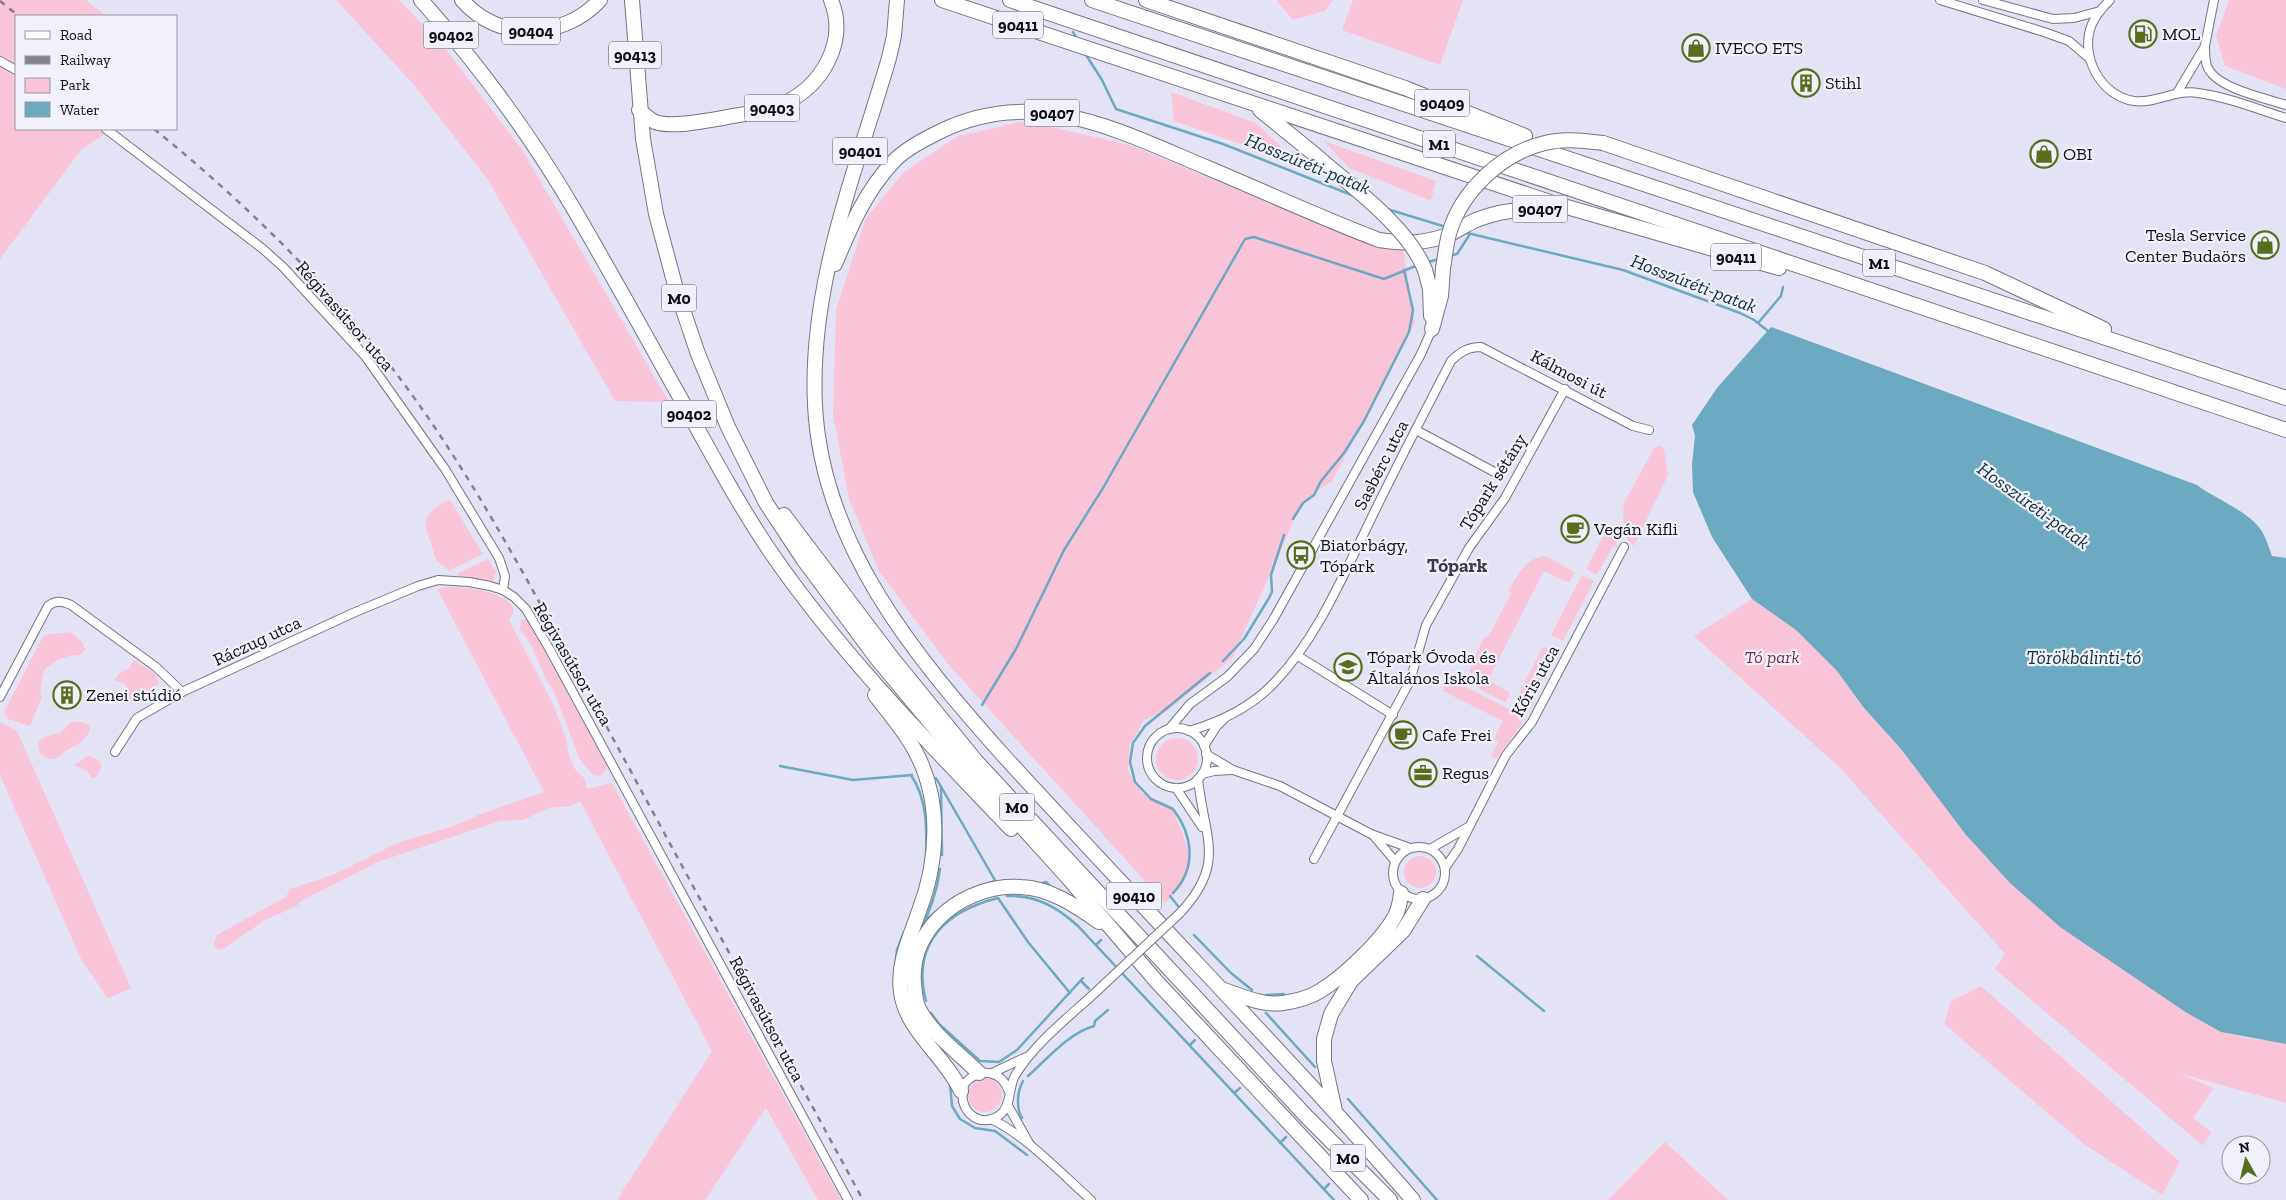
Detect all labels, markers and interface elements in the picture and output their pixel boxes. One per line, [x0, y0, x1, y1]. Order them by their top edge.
road number: 90411 [993, 12, 1043, 38]
legend [15, 15, 178, 130]
road number: 90404 [502, 18, 560, 44]
fuel station icon: MOL [2128, 19, 2158, 49]
road number: 90402 [424, 22, 478, 48]
place label: MOL [2162, 23, 2201, 45]
text: Road [60, 26, 93, 44]
shop icon: IVECO ETS [1681, 33, 1711, 63]
place label: IVECO ETS [1715, 37, 1803, 59]
road number: 90413 [609, 42, 661, 68]
text: Railway [60, 51, 111, 69]
building icon: Stihl [1791, 68, 1821, 98]
place label: Stihl [1825, 72, 1861, 94]
text: Park [60, 76, 90, 94]
road number: 90409 [1414, 90, 1470, 116]
road number: 90403 [744, 95, 800, 122]
road number: 90407 [1024, 100, 1080, 126]
text: Water [60, 101, 100, 119]
water label: Hosszúréti-patak [1242, 128, 1374, 199]
road number: M1 [1423, 130, 1455, 158]
road number: 90401 [832, 138, 888, 164]
shop icon: OBI [2029, 139, 2059, 169]
place label: OBI [2063, 143, 2093, 165]
road number: 90407 [1512, 195, 1568, 222]
place label: Tesla Service Center Budaörs [2125, 224, 2246, 267]
shop icon: Tesla Service Center Budaörs [2250, 230, 2280, 260]
road number: 90411 [1711, 243, 1761, 270]
water label: Hosszúréti-patak [1628, 249, 1760, 318]
road number: M1 [1863, 250, 1895, 276]
street label: Régivasútsor utca [291, 256, 399, 376]
road number: M0 [662, 284, 696, 312]
street label: Kálmosi út [1527, 345, 1611, 403]
road number: 90402 [662, 400, 716, 428]
street label: Sasbérc utca [1349, 416, 1413, 514]
street label: Tópark sétány [1455, 429, 1532, 534]
water label: Hosszúréti-patak [1973, 457, 2094, 554]
cafe icon: Vegán Kifli [1560, 514, 1590, 544]
place label: Vegán Kifli [1593, 518, 1678, 540]
place label: Biatorbágy, Tópark [1320, 534, 1408, 577]
bus stop icon: Biatorbágy, Tópark [1286, 540, 1316, 570]
district label: Tópark [1427, 554, 1488, 577]
street label: Régivasútsor utca [529, 598, 617, 730]
street label: Ráczug utca [210, 611, 305, 671]
street label: Kőris utca [1506, 641, 1564, 721]
place label: Tópark Óvoda és Általános Iskola [1367, 646, 1496, 689]
park label: Tó park [1744, 646, 1800, 668]
water label: Törökbálinti-tó [2026, 646, 2142, 669]
school or university icon: Tópark Óvoda és Általános Iskola [1333, 652, 1363, 682]
building icon: Zenei stúdió [52, 680, 82, 710]
place label: Zenei stúdió [86, 684, 182, 706]
cafe icon: Cafe Frei [1388, 720, 1418, 750]
place label: Cafe Frei [1422, 724, 1492, 746]
office icon: Regus [1408, 758, 1438, 788]
place label: Regus [1442, 762, 1489, 784]
road number: M0 [1000, 794, 1034, 820]
road number: 90410 [1106, 882, 1162, 909]
street label: Régivasútsor utca [725, 953, 809, 1086]
north arrow [2221, 1135, 2271, 1185]
text: N [2238, 1138, 2251, 1157]
road number: M0 [1330, 1144, 1366, 1172]

